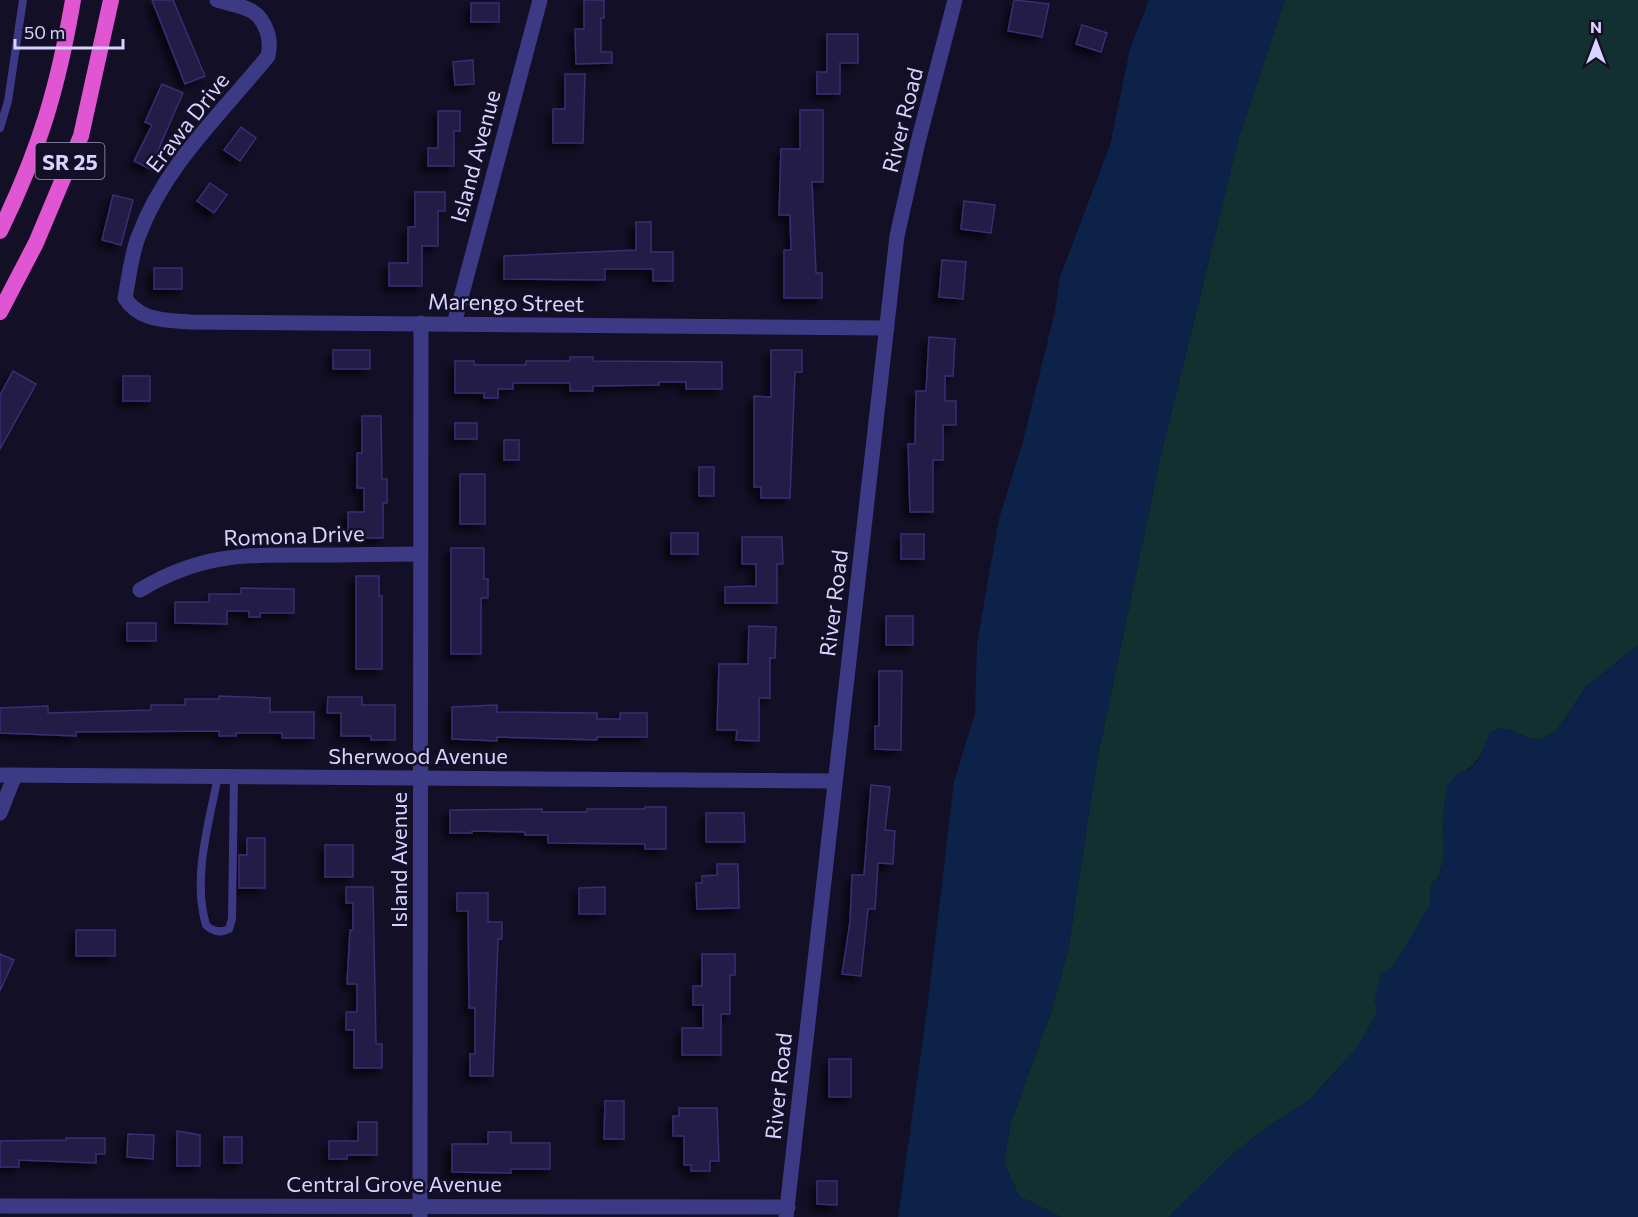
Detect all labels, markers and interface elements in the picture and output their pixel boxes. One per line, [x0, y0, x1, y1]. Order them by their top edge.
scale bar [15, 12, 123, 50]
north arrow [1566, 12, 1626, 72]
text: N [1590, 17, 1602, 36]
text: 50 m [24, 21, 65, 43]
street label: River Road [876, 65, 928, 175]
street label: Erawa Drive [140, 67, 234, 177]
street label: Island Avenue [444, 87, 506, 225]
road number: SR 25 [36, 143, 104, 179]
street label: Marengo Street [428, 287, 584, 317]
street label: Romona Drive [223, 519, 365, 551]
street label: River Road [813, 548, 853, 658]
street label: Sherwood Avenue [328, 742, 508, 769]
street label: Island Avenue [385, 792, 412, 928]
street label: River Road [759, 1031, 797, 1141]
street label: Central Grove Avenue [286, 1170, 502, 1197]

